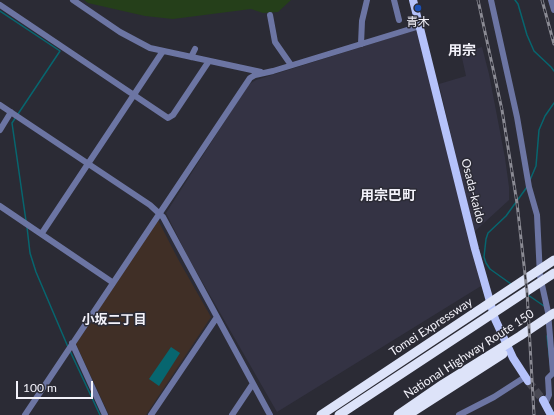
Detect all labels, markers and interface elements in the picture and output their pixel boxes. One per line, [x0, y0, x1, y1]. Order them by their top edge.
marker: 青木 [413, 3, 423, 13]
place label: 青木 [406, 15, 430, 29]
district label: 用宗 [448, 42, 476, 58]
street label: Osada-kaido [458, 157, 488, 225]
district label: 用宗巴町 [360, 187, 416, 203]
street label: Tomei Expressway [387, 295, 475, 359]
street label: National Highway Route 150 [401, 307, 537, 401]
district label: 小坂二丁目 [82, 312, 146, 328]
scale bar [18, 373, 95, 399]
text: 100 m [23, 380, 57, 395]

